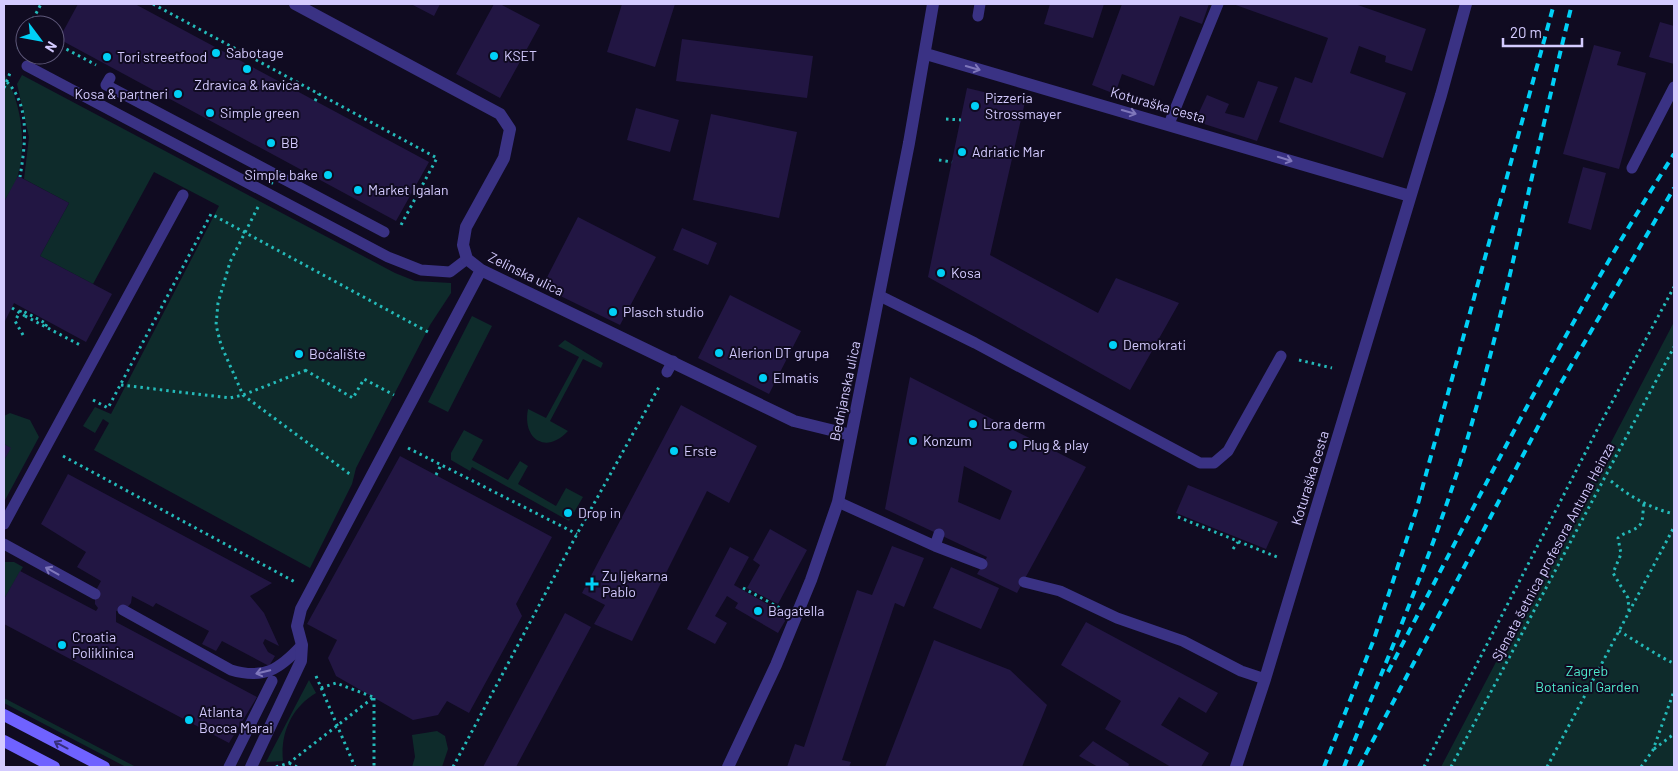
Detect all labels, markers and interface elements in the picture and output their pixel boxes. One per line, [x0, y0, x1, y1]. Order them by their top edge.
north arrow [15, 15, 65, 65]
scale bar [1503, 15, 1582, 47]
text: 20 m [1510, 23, 1542, 41]
text: N [42, 39, 61, 56]
place label: Sabotage [226, 44, 284, 61]
marker: Sabotage [210, 47, 222, 59]
place label: KSET [504, 47, 537, 64]
place label: Tori streetfood [117, 48, 207, 65]
marker: KSET [488, 50, 500, 62]
marker: Tori streetfood [101, 51, 113, 63]
marker: Zdravica & kavica [241, 63, 253, 75]
one-way arrow [965, 63, 981, 73]
place label: Zdravica & kavica [194, 76, 300, 93]
street label: Koturaška cesta [1109, 83, 1208, 126]
place label: Kosa & partneri [74, 85, 168, 102]
marker: Kosa & partneri [172, 88, 184, 100]
place label: Pizzeria Strossmayer [985, 89, 1062, 122]
marker: Pizzeria Strossmayer [969, 100, 981, 112]
place label: Simple green [220, 104, 300, 121]
marker: Simple green [204, 107, 216, 119]
one-way arrow [1121, 108, 1137, 118]
place label: BB [281, 134, 299, 151]
marker: BB [265, 137, 277, 149]
place label: Adriatic Mar [972, 143, 1045, 160]
marker: Adriatic Mar [956, 146, 968, 158]
one-way arrow [1277, 154, 1293, 164]
place label: Simple bake [244, 166, 318, 183]
marker: Simple bake [322, 169, 334, 181]
place label: Market Igalan [368, 181, 448, 198]
marker: Market Igalan [352, 184, 364, 196]
street label: Zelinska ulica [486, 248, 567, 299]
place label: Kosa [951, 264, 981, 281]
marker: Kosa [935, 267, 947, 279]
place label: Plasch studio [623, 303, 704, 320]
marker: Plasch studio [607, 306, 619, 318]
place label: Demokrati [1123, 336, 1186, 353]
street label: Bednjanska ulica [826, 339, 863, 442]
marker: Demokrati [1107, 339, 1119, 351]
place label: Alerion DT grupa [729, 344, 829, 361]
place label: Boćalište [309, 345, 366, 362]
marker: Alerion DT grupa [713, 347, 725, 359]
marker: Boćalište [293, 348, 305, 360]
place label: Elmatis [773, 369, 819, 386]
marker: Elmatis [757, 372, 769, 384]
place label: Lora derm [983, 415, 1045, 432]
marker: Lora derm [967, 418, 979, 430]
street label: Koturaška cesta [1287, 429, 1332, 527]
place label: Konzum [923, 432, 972, 449]
marker: Konzum [907, 435, 919, 447]
place label: Plug & play [1023, 436, 1089, 453]
marker: Plug & play [1007, 439, 1019, 451]
street label: Sjenata šetnica profesora Antuna Heinza [1488, 440, 1618, 664]
place label: Erste [684, 442, 717, 459]
marker: Erste [668, 445, 680, 457]
place label: Drop in [578, 504, 621, 521]
marker: Drop in [562, 507, 574, 519]
one-way arrow [45, 565, 59, 575]
place label: Zu ljekarna Pablo [602, 567, 668, 600]
marker: Zu ljekarna Pablo [586, 578, 598, 590]
place label: Bagatella [768, 602, 824, 619]
marker: Bagatella [752, 605, 764, 617]
place label: Croatia Poliklinica [72, 628, 134, 661]
marker: Croatia Poliklinica [56, 639, 68, 651]
park label: Zagreb Botanical Garden [1535, 662, 1639, 695]
one-way arrow [256, 668, 272, 677]
place label: Atlanta Bocca Marai [199, 703, 273, 736]
marker: Atlanta Bocca Marai [183, 714, 195, 726]
one-way arrow [54, 739, 68, 749]

